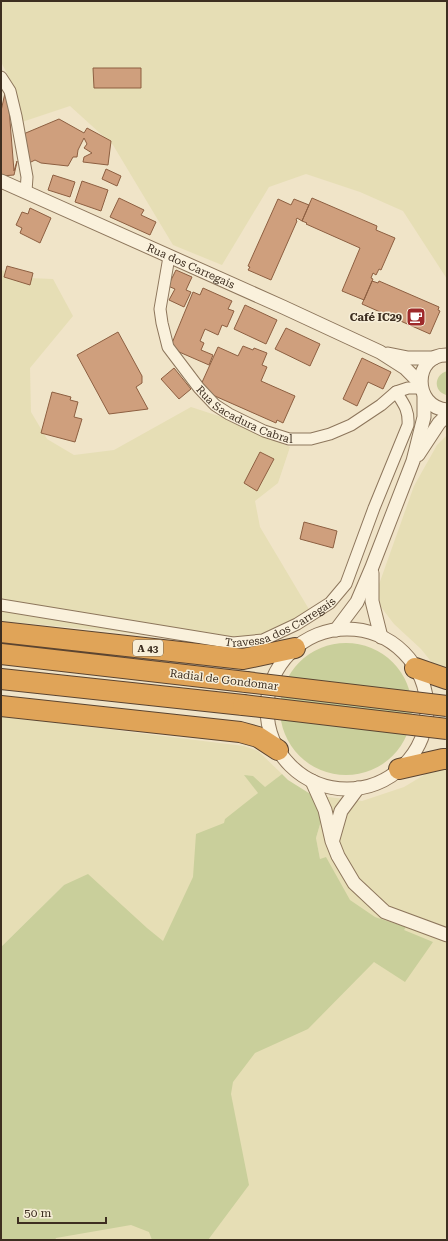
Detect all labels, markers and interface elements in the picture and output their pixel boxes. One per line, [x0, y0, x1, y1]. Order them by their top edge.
street label: Rua dos Carregais [145, 241, 237, 291]
cafe icon: Café IC29 [405, 306, 427, 328]
place label: Café IC29 [350, 311, 402, 324]
street label: Rua Sacadura Cabral [194, 383, 293, 446]
street label: Travessa dos Carregais [224, 595, 338, 650]
road number: A 43 [133, 640, 163, 656]
street label: Radial de Gondomar [169, 667, 279, 693]
scale bar [18, 1199, 106, 1225]
text: 50 m [24, 1206, 51, 1220]

